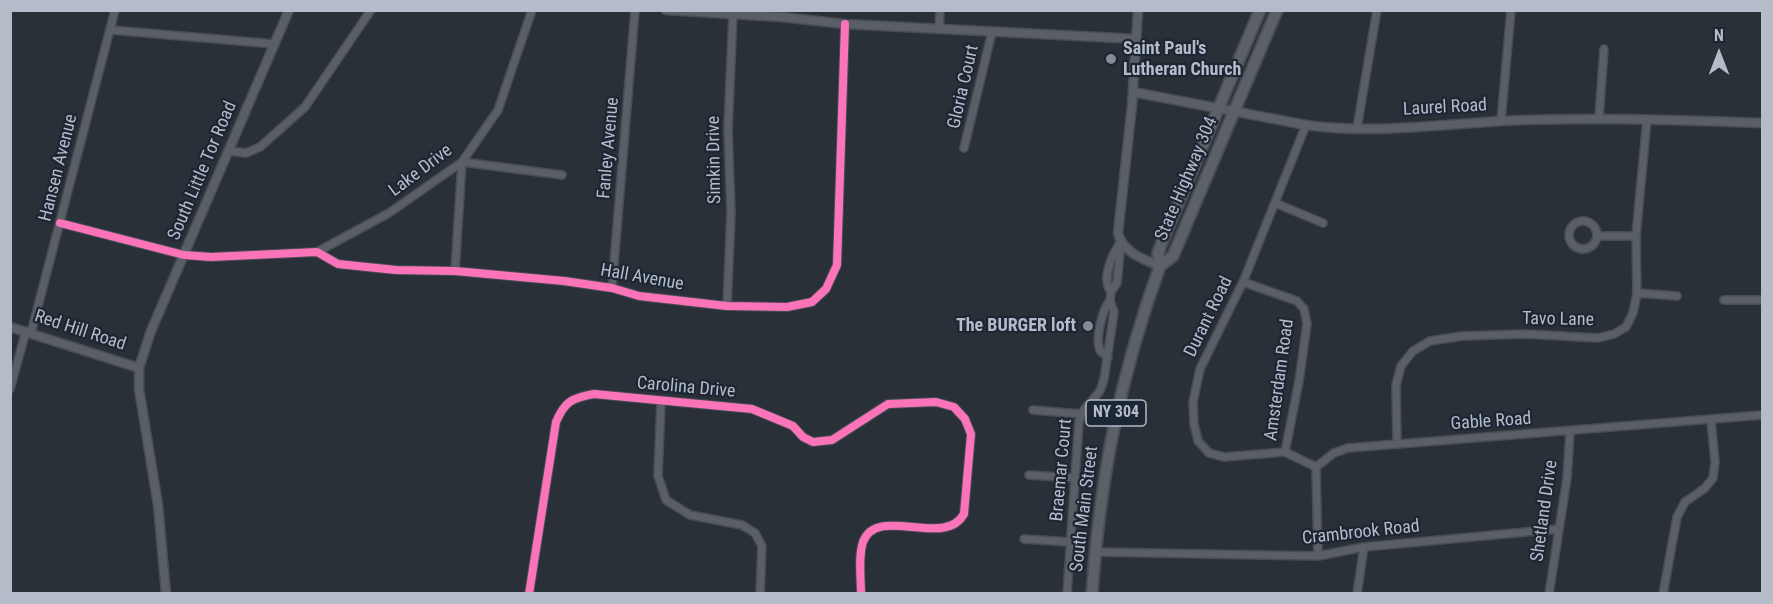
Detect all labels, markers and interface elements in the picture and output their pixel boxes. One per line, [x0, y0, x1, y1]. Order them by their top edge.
north arrow [1689, 24, 1749, 84]
text: N [1714, 26, 1724, 45]
place label: Saint Paul's Lutheran Church [1123, 38, 1241, 80]
street label: Gloria Court [944, 43, 984, 131]
marker: Saint Paul's Lutheran Church [1104, 52, 1118, 66]
street label: Laurel Road [1402, 95, 1488, 121]
street label: Fanley Avenue [594, 96, 624, 200]
street label: South Little Tor Road [164, 98, 242, 244]
street label: Hansen Avenue [35, 112, 83, 224]
street label: State Highway 304 [1151, 114, 1223, 244]
street label: Simkin Drive [703, 116, 727, 204]
street label: Lake Drive [385, 140, 457, 202]
street label: Hall Avenue [599, 260, 685, 296]
street label: Durant Road [1180, 273, 1238, 361]
street label: Red Hill Road [32, 306, 128, 356]
street label: Tavo Lane [1522, 309, 1594, 331]
place label: The BURGER loft [956, 315, 1076, 337]
street label: Amsterdam Road [1261, 318, 1299, 442]
marker: The BURGER loft [1081, 319, 1095, 333]
street label: Carolina Drive [636, 373, 736, 403]
road number: NY 304 [1086, 400, 1146, 426]
street label: Gable Road [1450, 408, 1532, 436]
street label: Braemar Court [1047, 418, 1077, 522]
street label: South Main Street [1067, 445, 1103, 573]
street label: Shetland Drive [1527, 459, 1563, 563]
street label: Crambrook Road [1301, 516, 1421, 550]

